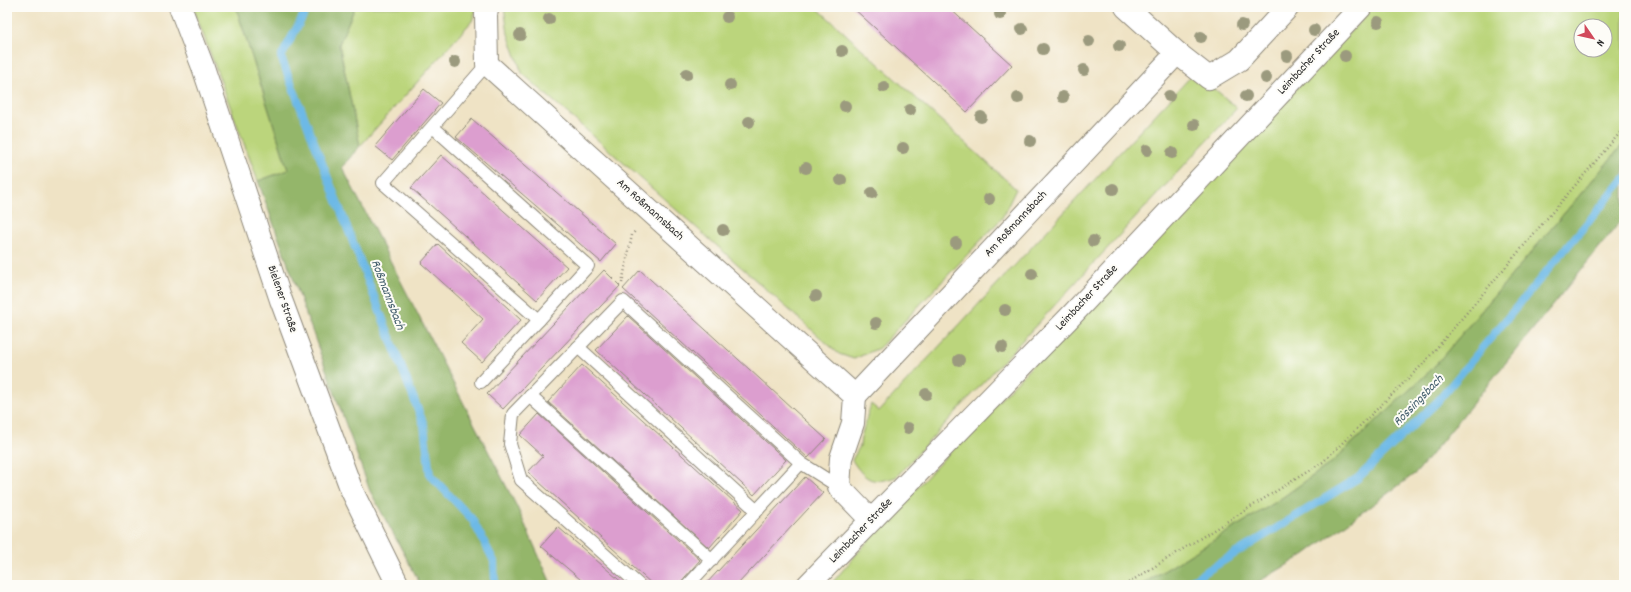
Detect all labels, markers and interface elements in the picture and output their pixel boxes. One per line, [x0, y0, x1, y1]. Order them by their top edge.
north arrow [1573, 18, 1613, 58]
street label: Leimbacher Straße [1274, 25, 1344, 99]
text: N [1591, 36, 1608, 50]
street label: Am Roßmannsbach [613, 175, 687, 245]
street label: Am Roßmannsbach [981, 187, 1051, 261]
water label: Roßmannsbach [365, 257, 409, 334]
street label: Leimbacher Straße [1052, 261, 1122, 335]
street label: Bielener Straße [263, 263, 301, 335]
water label: Rössingsbach [1389, 370, 1449, 431]
street label: Leimbacher Straße [825, 495, 897, 567]

